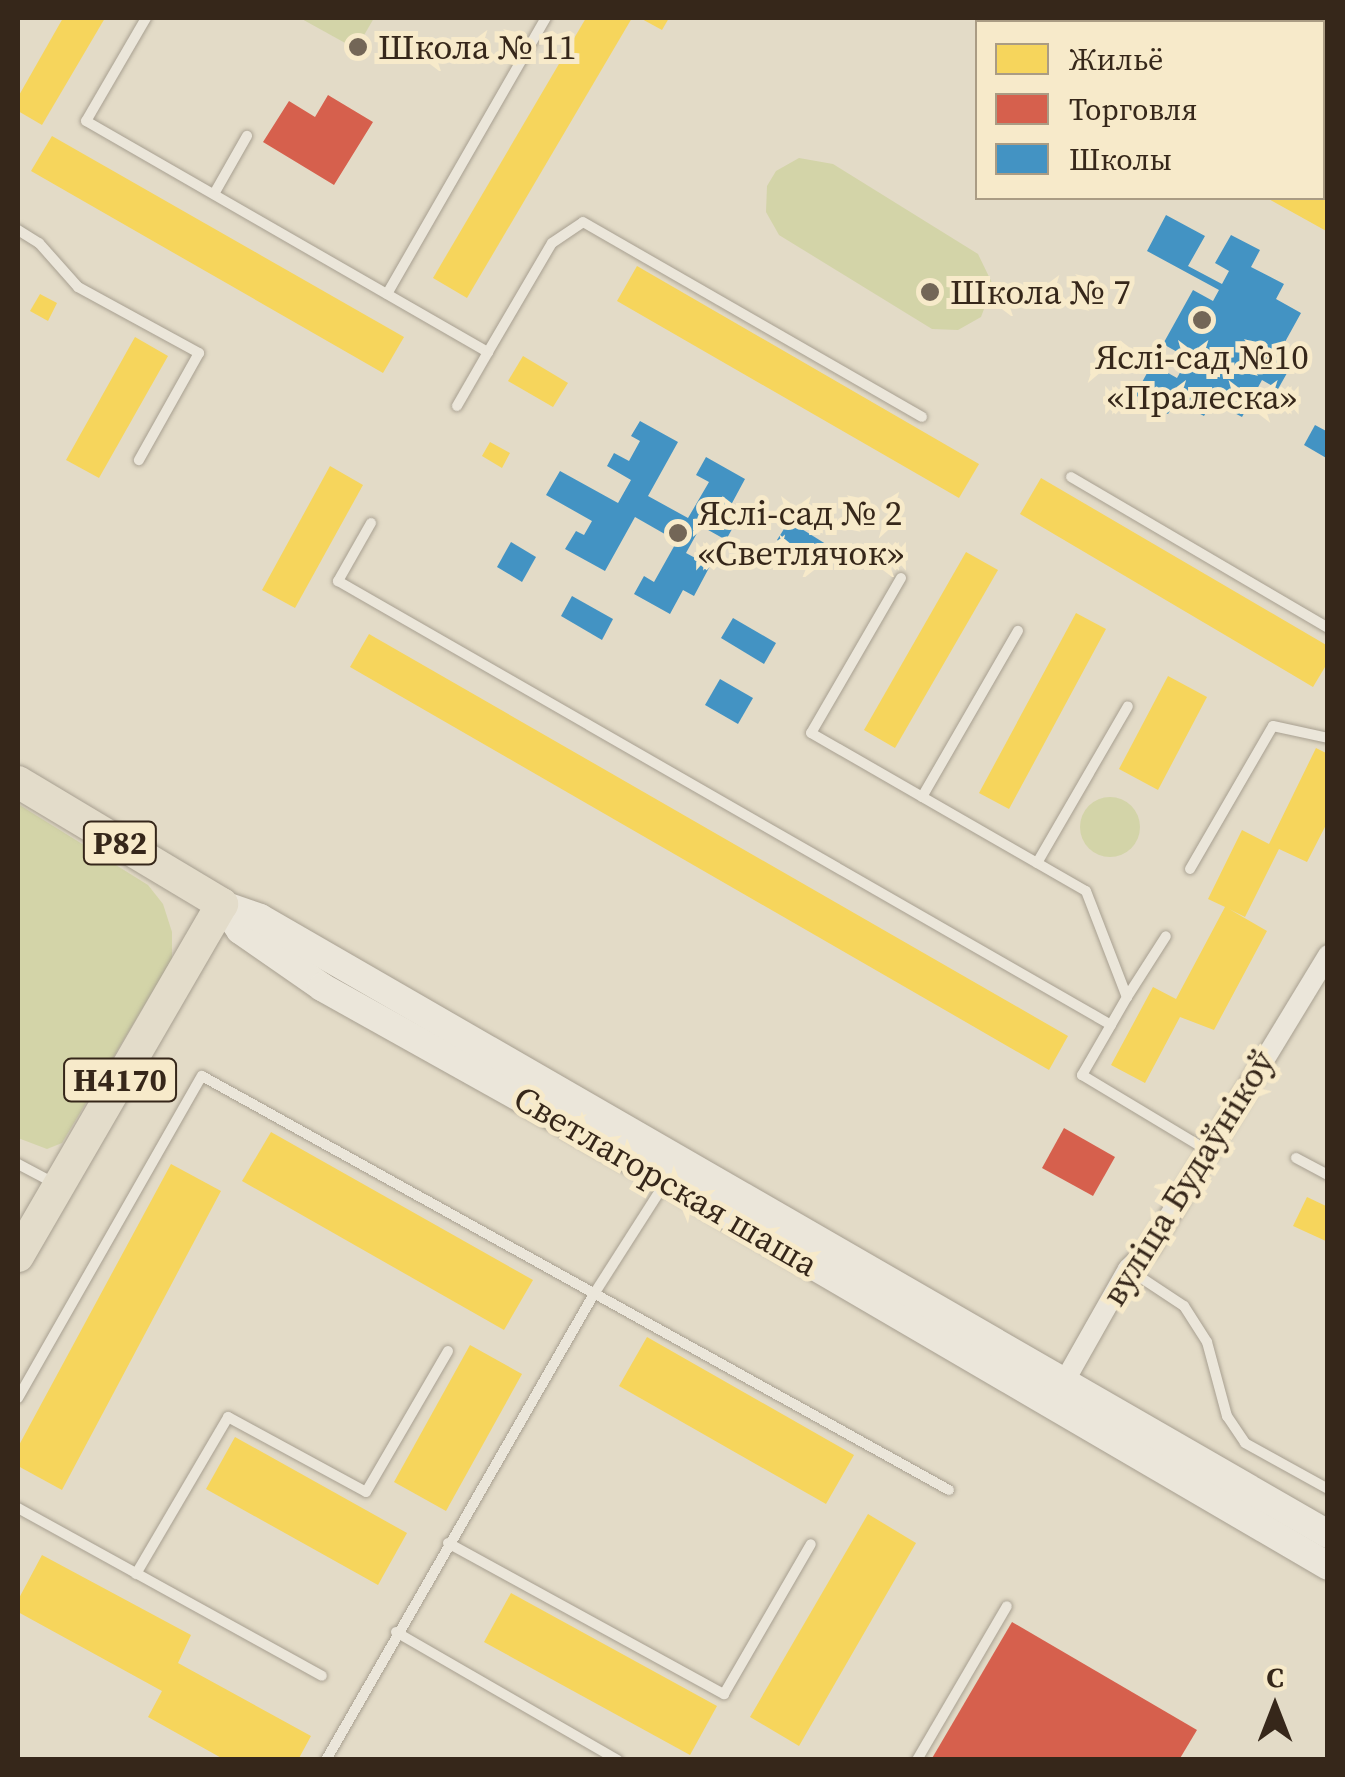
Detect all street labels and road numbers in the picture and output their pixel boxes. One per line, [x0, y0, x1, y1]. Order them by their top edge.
road number: Р82 [82, 816, 158, 870]
street label: вуліца Будаўнікоў [1092, 1043, 1284, 1313]
road number: Н4170 [62, 1053, 178, 1107]
street label: Светлагорская шаша [507, 1077, 825, 1285]

